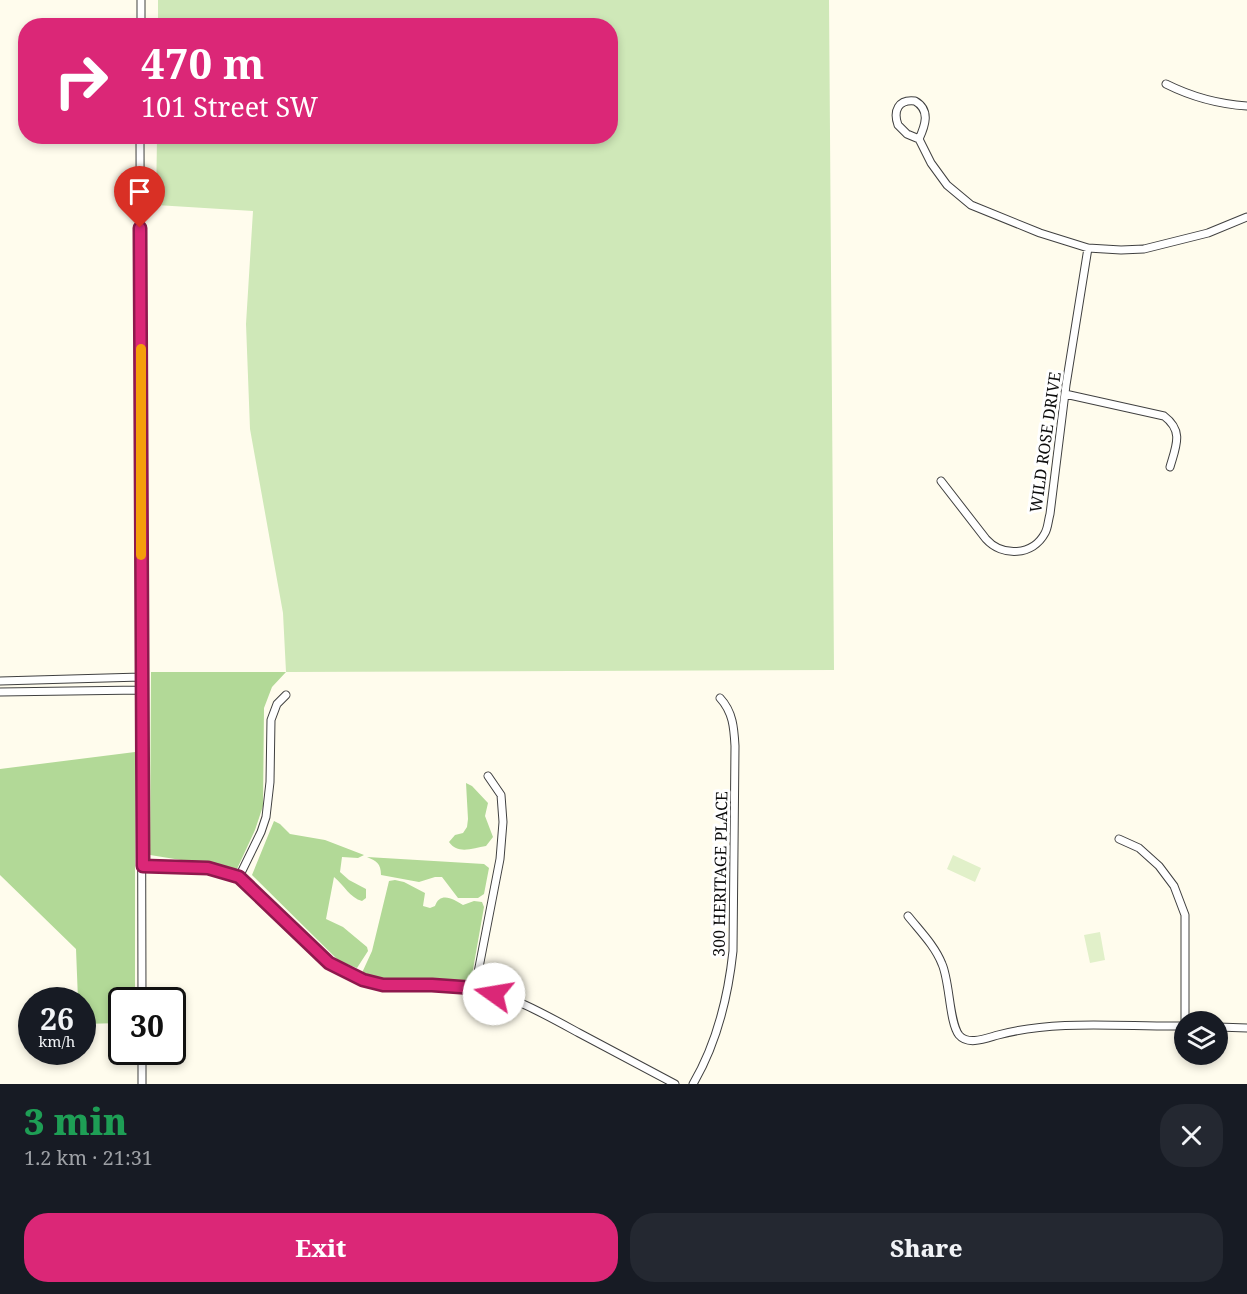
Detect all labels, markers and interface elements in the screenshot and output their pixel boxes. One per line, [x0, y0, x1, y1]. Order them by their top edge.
text: 470 m [141, 34, 265, 91]
icon: right [42, 42, 120, 120]
text: 101 Street SW [141, 88, 318, 125]
pin [114, 166, 165, 228]
icon: arrive [123, 175, 156, 208]
street label: WILD ROSE DRIVE [1024, 370, 1066, 514]
street label: 300 HERITAGE PLACE [708, 791, 732, 957]
position arrow [462, 962, 526, 1026]
speed limit sign: 30 [108, 987, 186, 1065]
text: 26 [40, 998, 74, 1039]
map controls [1174, 1011, 1228, 1065]
button: layers [1174, 1011, 1228, 1065]
text: km/h [39, 1031, 75, 1051]
text: 3 min [24, 1097, 127, 1146]
button: close [1160, 1104, 1223, 1167]
text: 1.2 km · 21:31 [24, 1144, 153, 1171]
button: Exit [24, 1213, 618, 1282]
button: Share [630, 1213, 1223, 1282]

